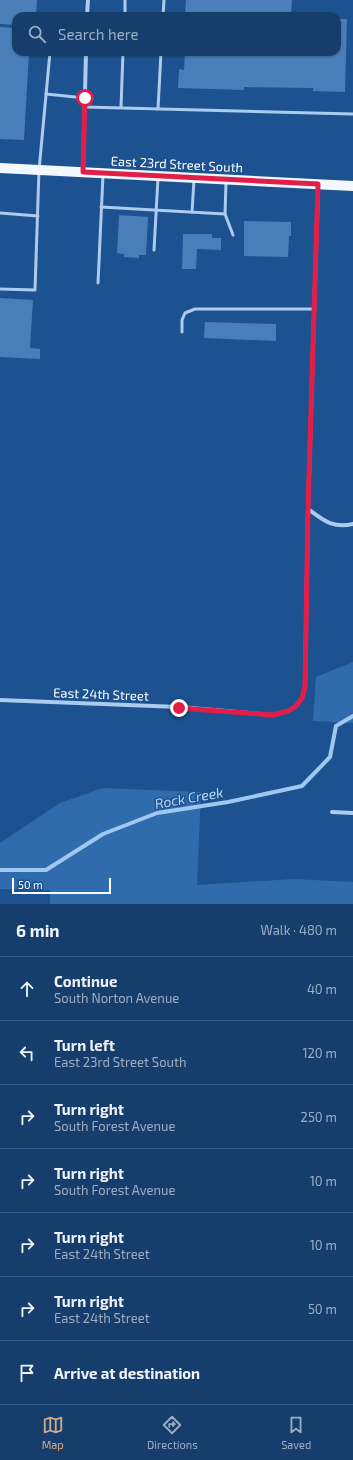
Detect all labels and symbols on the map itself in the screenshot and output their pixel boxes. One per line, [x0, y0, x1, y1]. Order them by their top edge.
route start [76, 89, 94, 107]
street label: East 23rd Street South [110, 153, 244, 175]
street label: East 24th Street [53, 684, 149, 704]
route end [170, 699, 188, 717]
water label: Rock Creek [153, 783, 225, 812]
scale bar [12, 876, 111, 895]

